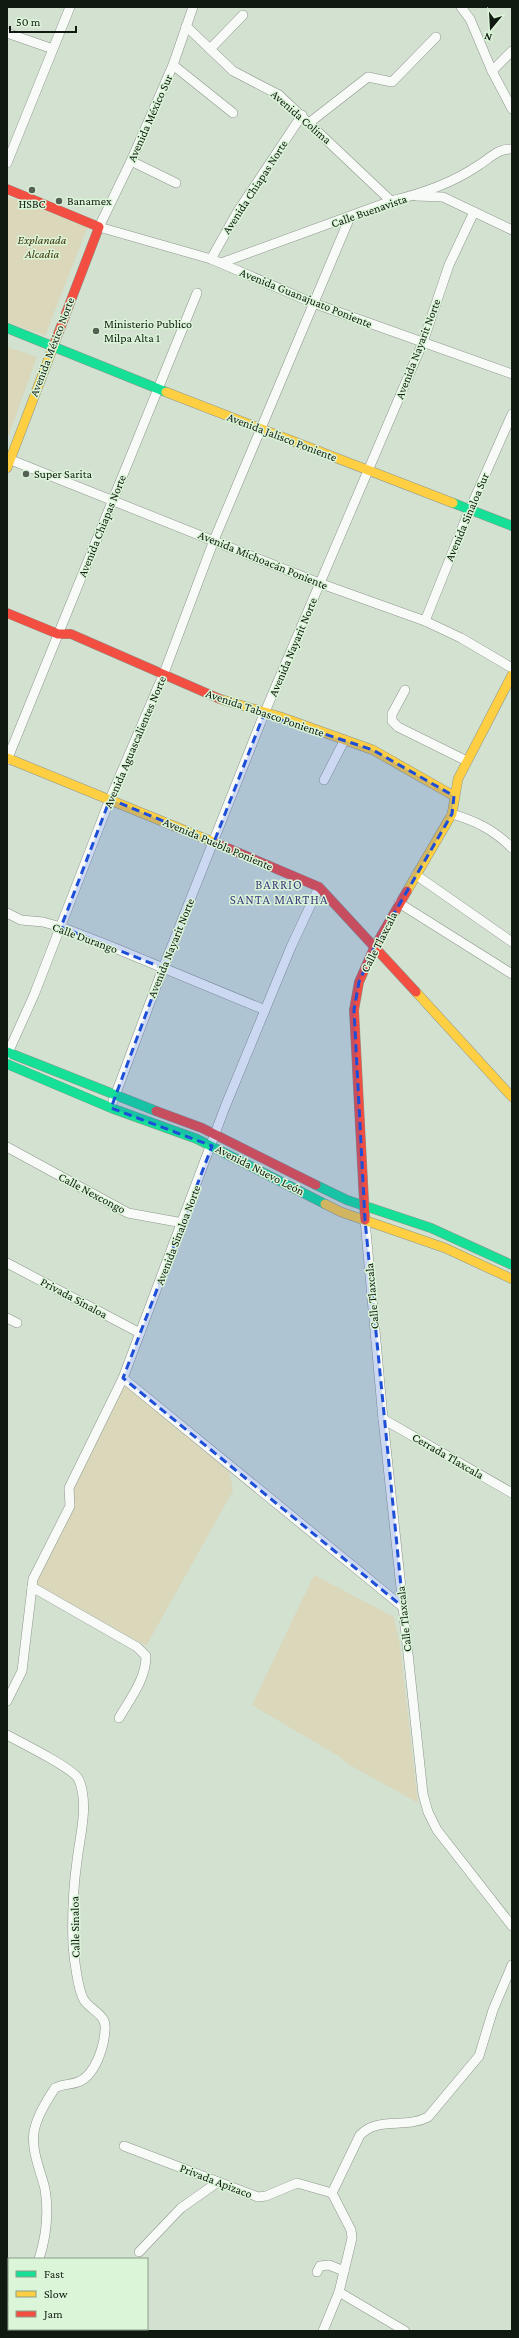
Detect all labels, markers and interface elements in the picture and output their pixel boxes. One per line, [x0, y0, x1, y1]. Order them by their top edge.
scale bar [10, 8, 76, 34]
north arrow [471, 8, 511, 48]
text: 50 m [16, 15, 41, 29]
text: N [482, 30, 493, 44]
street label: Avenida México Sur [124, 71, 176, 164]
street label: Avenida Colima [268, 87, 334, 147]
street label: Avenida Chiapas Norte [219, 137, 291, 237]
marker: HSBC [27, 185, 37, 195]
street label: Calle Buenavista [329, 191, 409, 231]
place label: Banamex [67, 194, 112, 208]
marker: Banamex [54, 196, 64, 206]
place label: HSBC [18, 197, 46, 211]
park label: Explanada Alcadia [18, 233, 67, 261]
street label: Avenida Guanajuato Poniente [238, 265, 374, 331]
street label: Avenida México Norte [27, 295, 77, 399]
street label: Avenida Nayarit Norte [392, 297, 444, 401]
place label: Ministerio Publico Milpa Alta 1 [104, 317, 192, 345]
marker: Ministerio Publico Milpa Alta 1 [91, 326, 101, 336]
street label: Avenida Jalisco Poniente [225, 410, 339, 464]
place label: Super Sarita [34, 467, 93, 481]
marker: Super Sarita [21, 469, 31, 479]
street label: Avenida Sinaloa Sur [442, 470, 492, 563]
street label: Avenida Chiapas Norte [75, 473, 129, 579]
street label: Avenida Michoacán Poniente [196, 528, 330, 592]
street label: Avenida Nayarit Norte [266, 595, 320, 699]
street label: Avenida Aguascalientes Norte [101, 674, 169, 810]
street label: Avenida Tabasco Poniente [204, 686, 326, 740]
street label: Avenida Puebla Poniente [161, 815, 275, 873]
district label: BARRIO SANTA MARTHA [230, 877, 328, 907]
street label: Avenida Nayarit Norte [145, 896, 197, 1000]
street label: Calle Tlaxcala [358, 909, 400, 975]
street label: Calle Durango [50, 920, 120, 956]
street label: Avenida Nuevo León [213, 1142, 307, 1199]
street label: Calle Nexcongo [56, 1169, 128, 1217]
street label: Avenida Sinaloa Norte [152, 1183, 204, 1287]
street label: Calle Tlaxcala [362, 1262, 382, 1330]
street label: Privada Sinaloa [38, 1274, 110, 1322]
street label: Cerrada Tlaxcala [410, 1430, 487, 1482]
street label: Calle Tlaxcala [394, 1585, 414, 1653]
street label: Calle Sinaloa [67, 1896, 83, 1958]
street label: Privada Apizaco [178, 2161, 254, 2201]
legend [8, 2258, 148, 2330]
text: Fast [44, 2267, 65, 2281]
text: Slow [44, 2287, 68, 2301]
text: Jam [43, 2307, 63, 2321]

